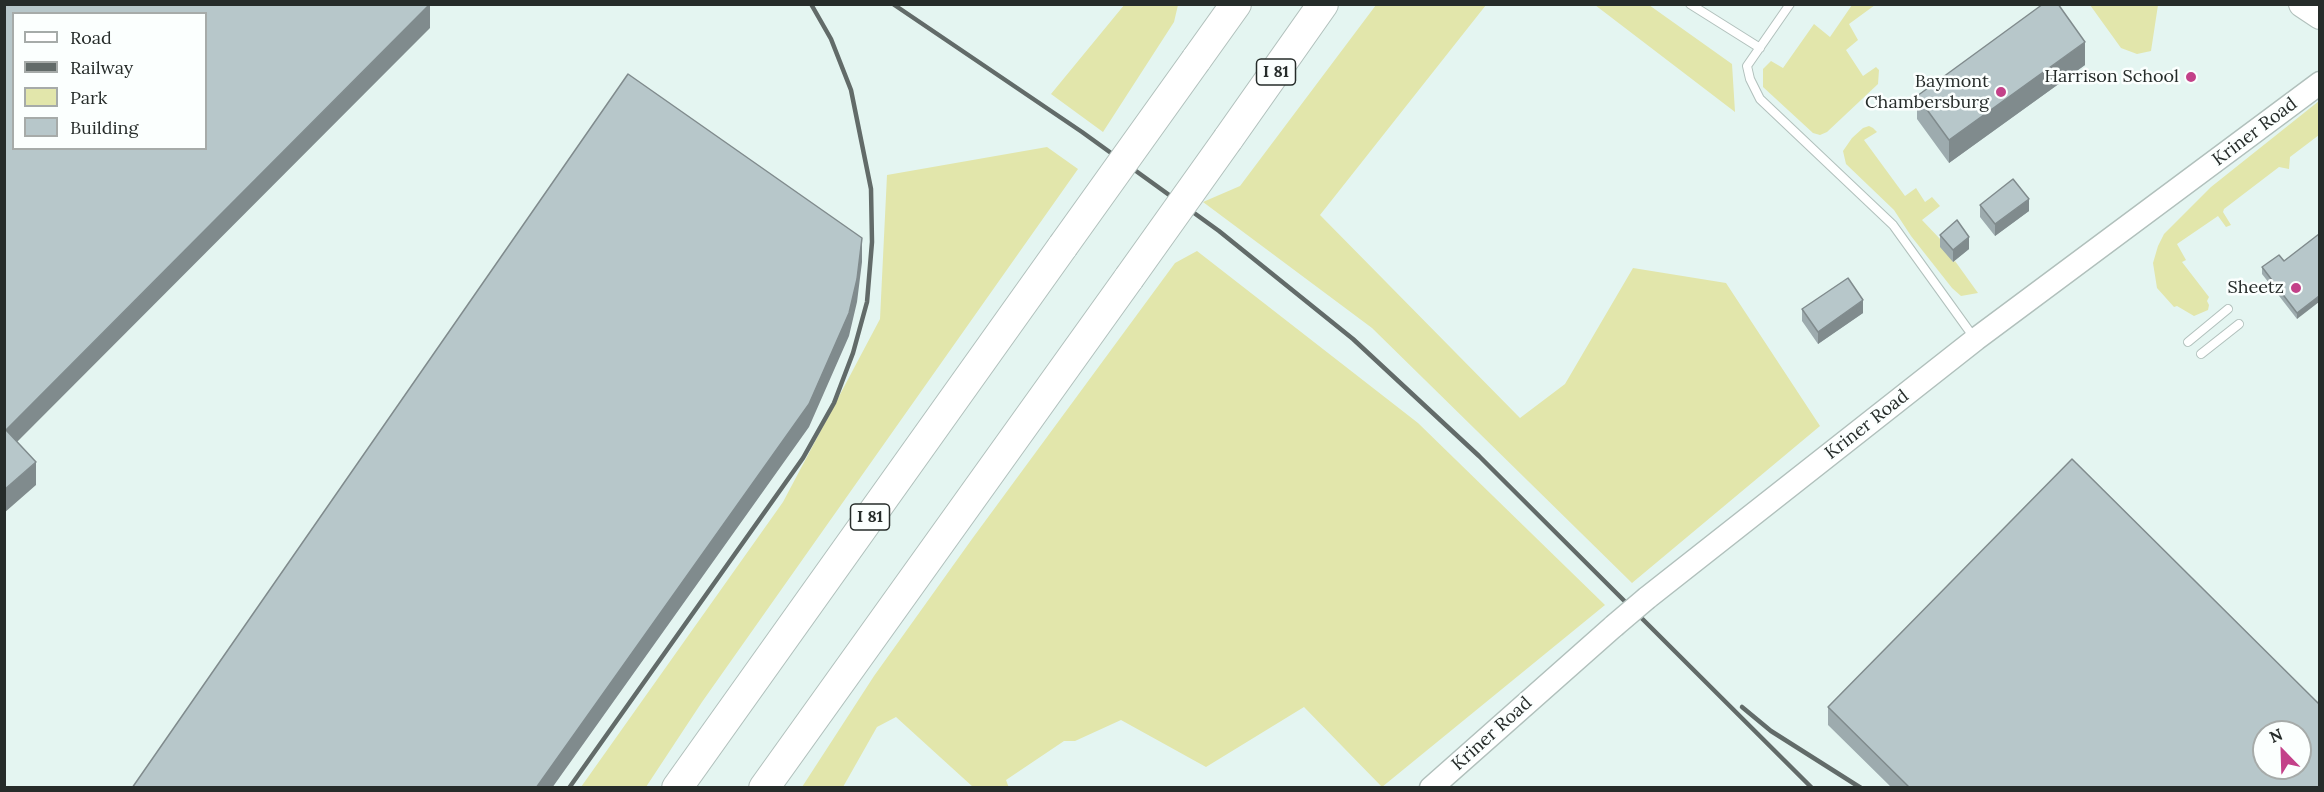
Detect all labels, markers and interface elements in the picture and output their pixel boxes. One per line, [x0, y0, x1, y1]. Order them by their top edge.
legend [12, 12, 207, 150]
text: Road [70, 26, 112, 49]
text: Railway [70, 56, 133, 79]
road number: I 81 [1256, 59, 1296, 85]
place label: Harrison School [2044, 66, 2179, 88]
marker: Harrison School [2184, 70, 2198, 84]
place label: Baymont Chambersburg [1865, 71, 1989, 113]
marker: Baymont Chambersburg [1994, 85, 2008, 99]
text: Park [70, 86, 107, 109]
street label: Kriner Road [2209, 93, 2301, 171]
text: Building [70, 116, 138, 139]
place label: Sheetz [2228, 277, 2284, 299]
marker: Sheetz [2289, 281, 2303, 295]
street label: Kriner Road [1821, 386, 1913, 464]
road number: I 81 [850, 504, 890, 530]
street label: Kriner Road [1448, 692, 1536, 776]
north arrow [2252, 720, 2312, 780]
text: N [2266, 724, 2285, 747]

